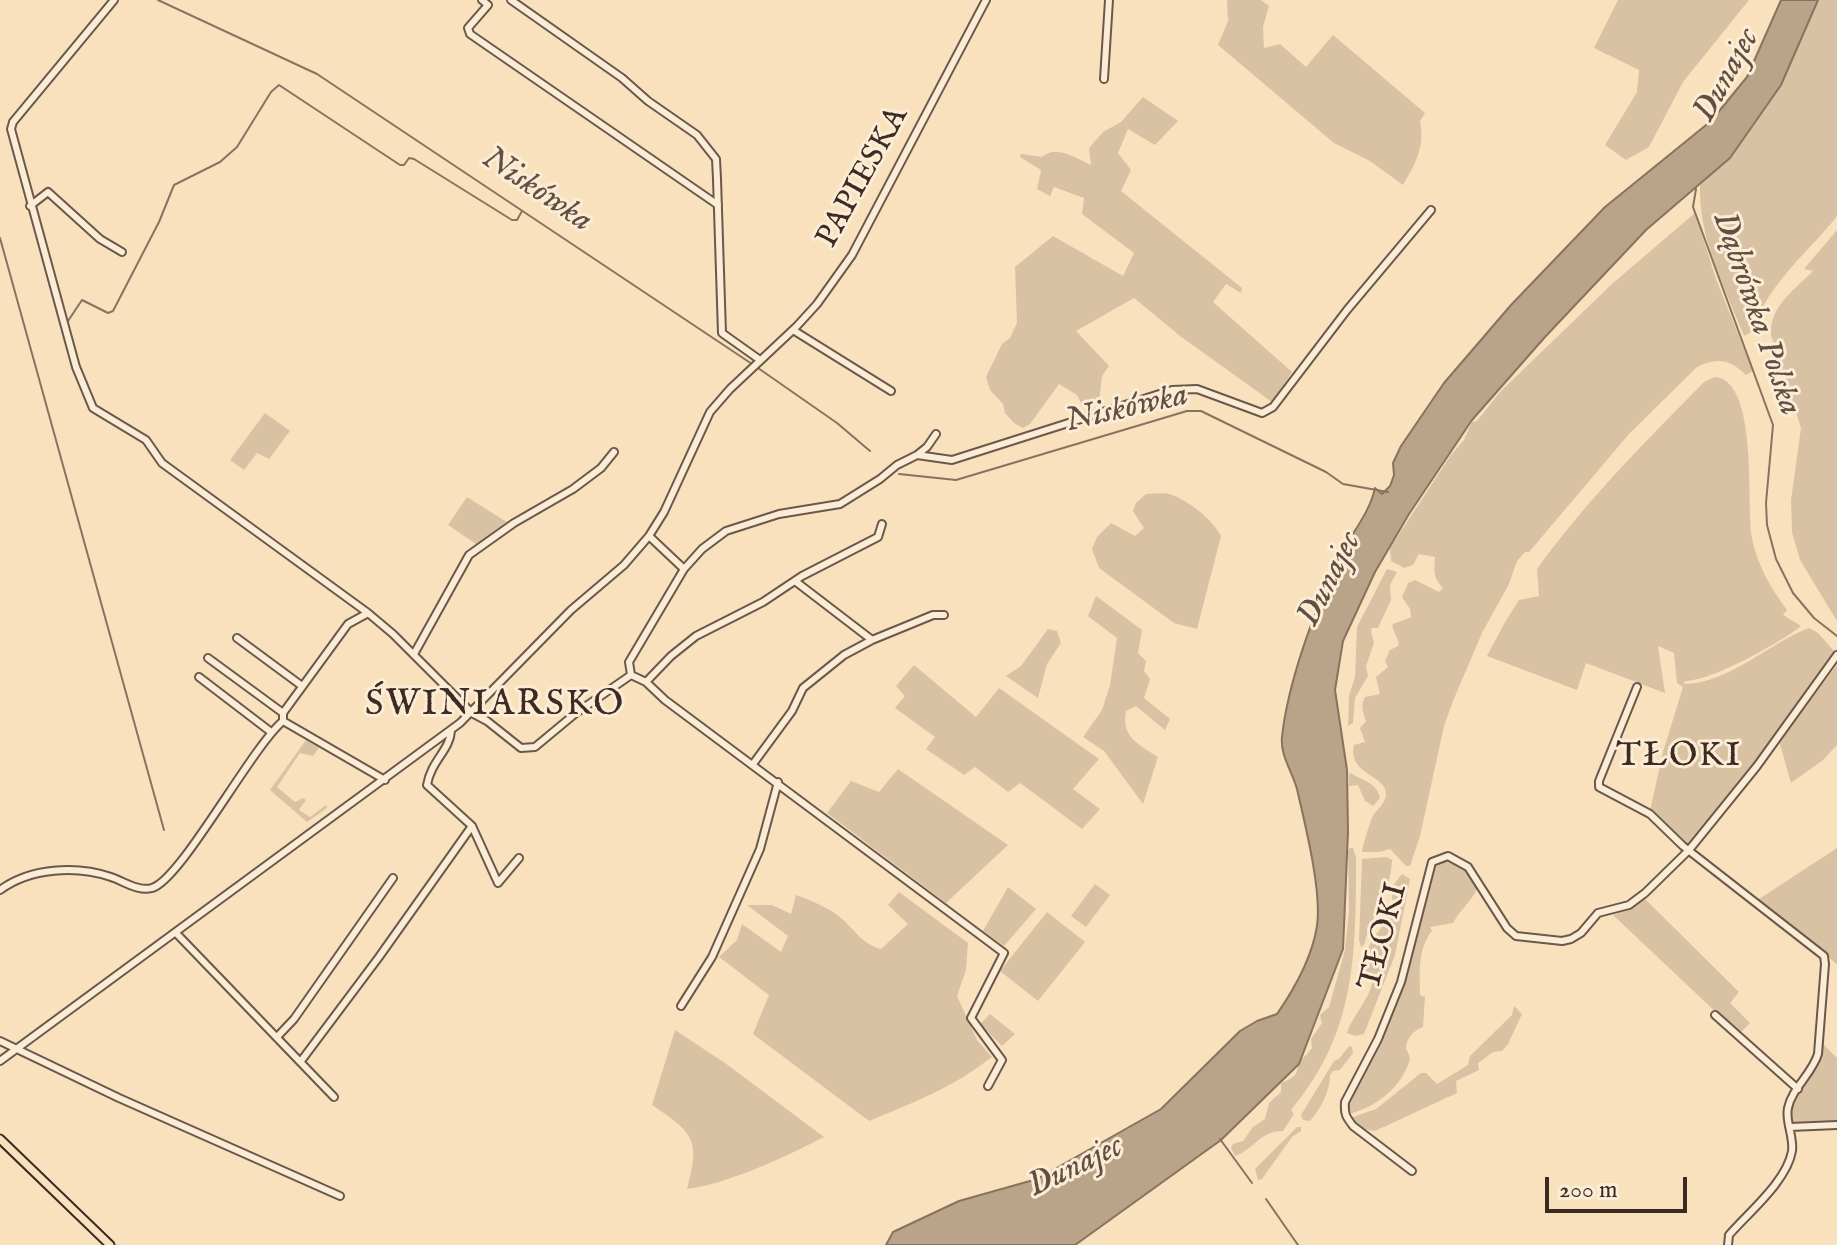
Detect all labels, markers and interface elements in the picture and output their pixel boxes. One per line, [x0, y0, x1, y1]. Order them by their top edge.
water label: Dunajec [1686, 22, 1770, 130]
street label: PAPIESKA [810, 101, 918, 255]
water label: Niskówka [473, 139, 599, 243]
water label: Dąbrówka Polska [1701, 207, 1809, 421]
water label: Niskówka [1062, 376, 1192, 444]
water label: Dunajec [1290, 526, 1372, 634]
district label: ŚWINIARSKO [365, 685, 625, 729]
district label: TŁOKI [1616, 738, 1742, 778]
street label: TŁOKI [1352, 879, 1418, 995]
water label: Dunajec [1022, 1128, 1130, 1208]
scale bar [1549, 1161, 1691, 1211]
text: 200 m [1559, 1175, 1618, 1206]

